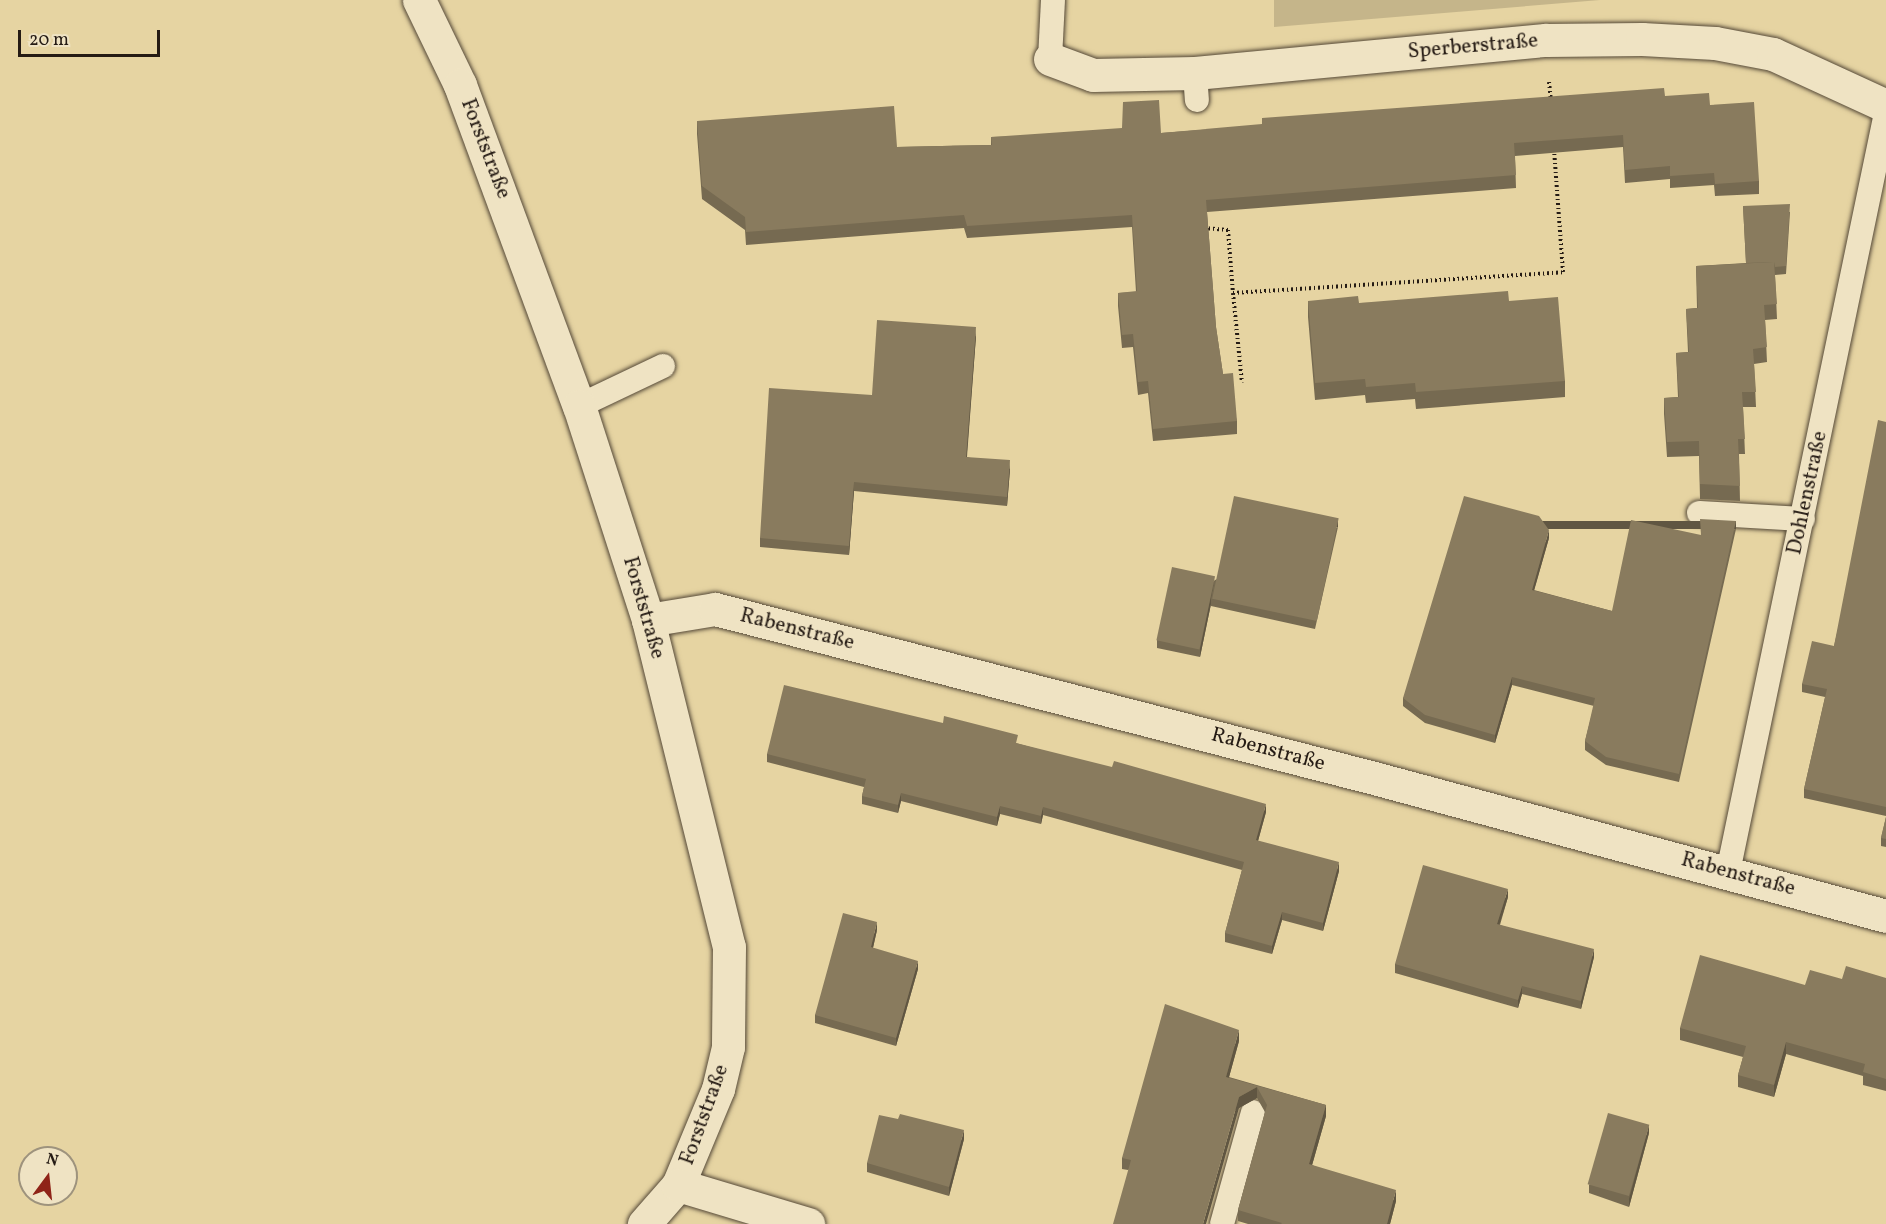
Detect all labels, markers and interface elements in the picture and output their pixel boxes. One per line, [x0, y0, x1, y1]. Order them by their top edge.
scale bar [21, 18, 164, 56]
text: 20 m [29, 28, 69, 53]
street label: Sperberstraße [1407, 29, 1539, 65]
street label: Forststraße [454, 95, 516, 203]
street label: Dohlenstraße [1783, 429, 1833, 557]
street label: Forststraße [616, 554, 670, 662]
street label: Rabenstraße [737, 604, 857, 656]
street label: Rabenstraße [1208, 723, 1328, 777]
street label: Rabenstraße [1678, 848, 1798, 902]
street label: Forststraße [675, 1061, 735, 1169]
north arrow [18, 1146, 78, 1206]
text: N [44, 1148, 61, 1173]

